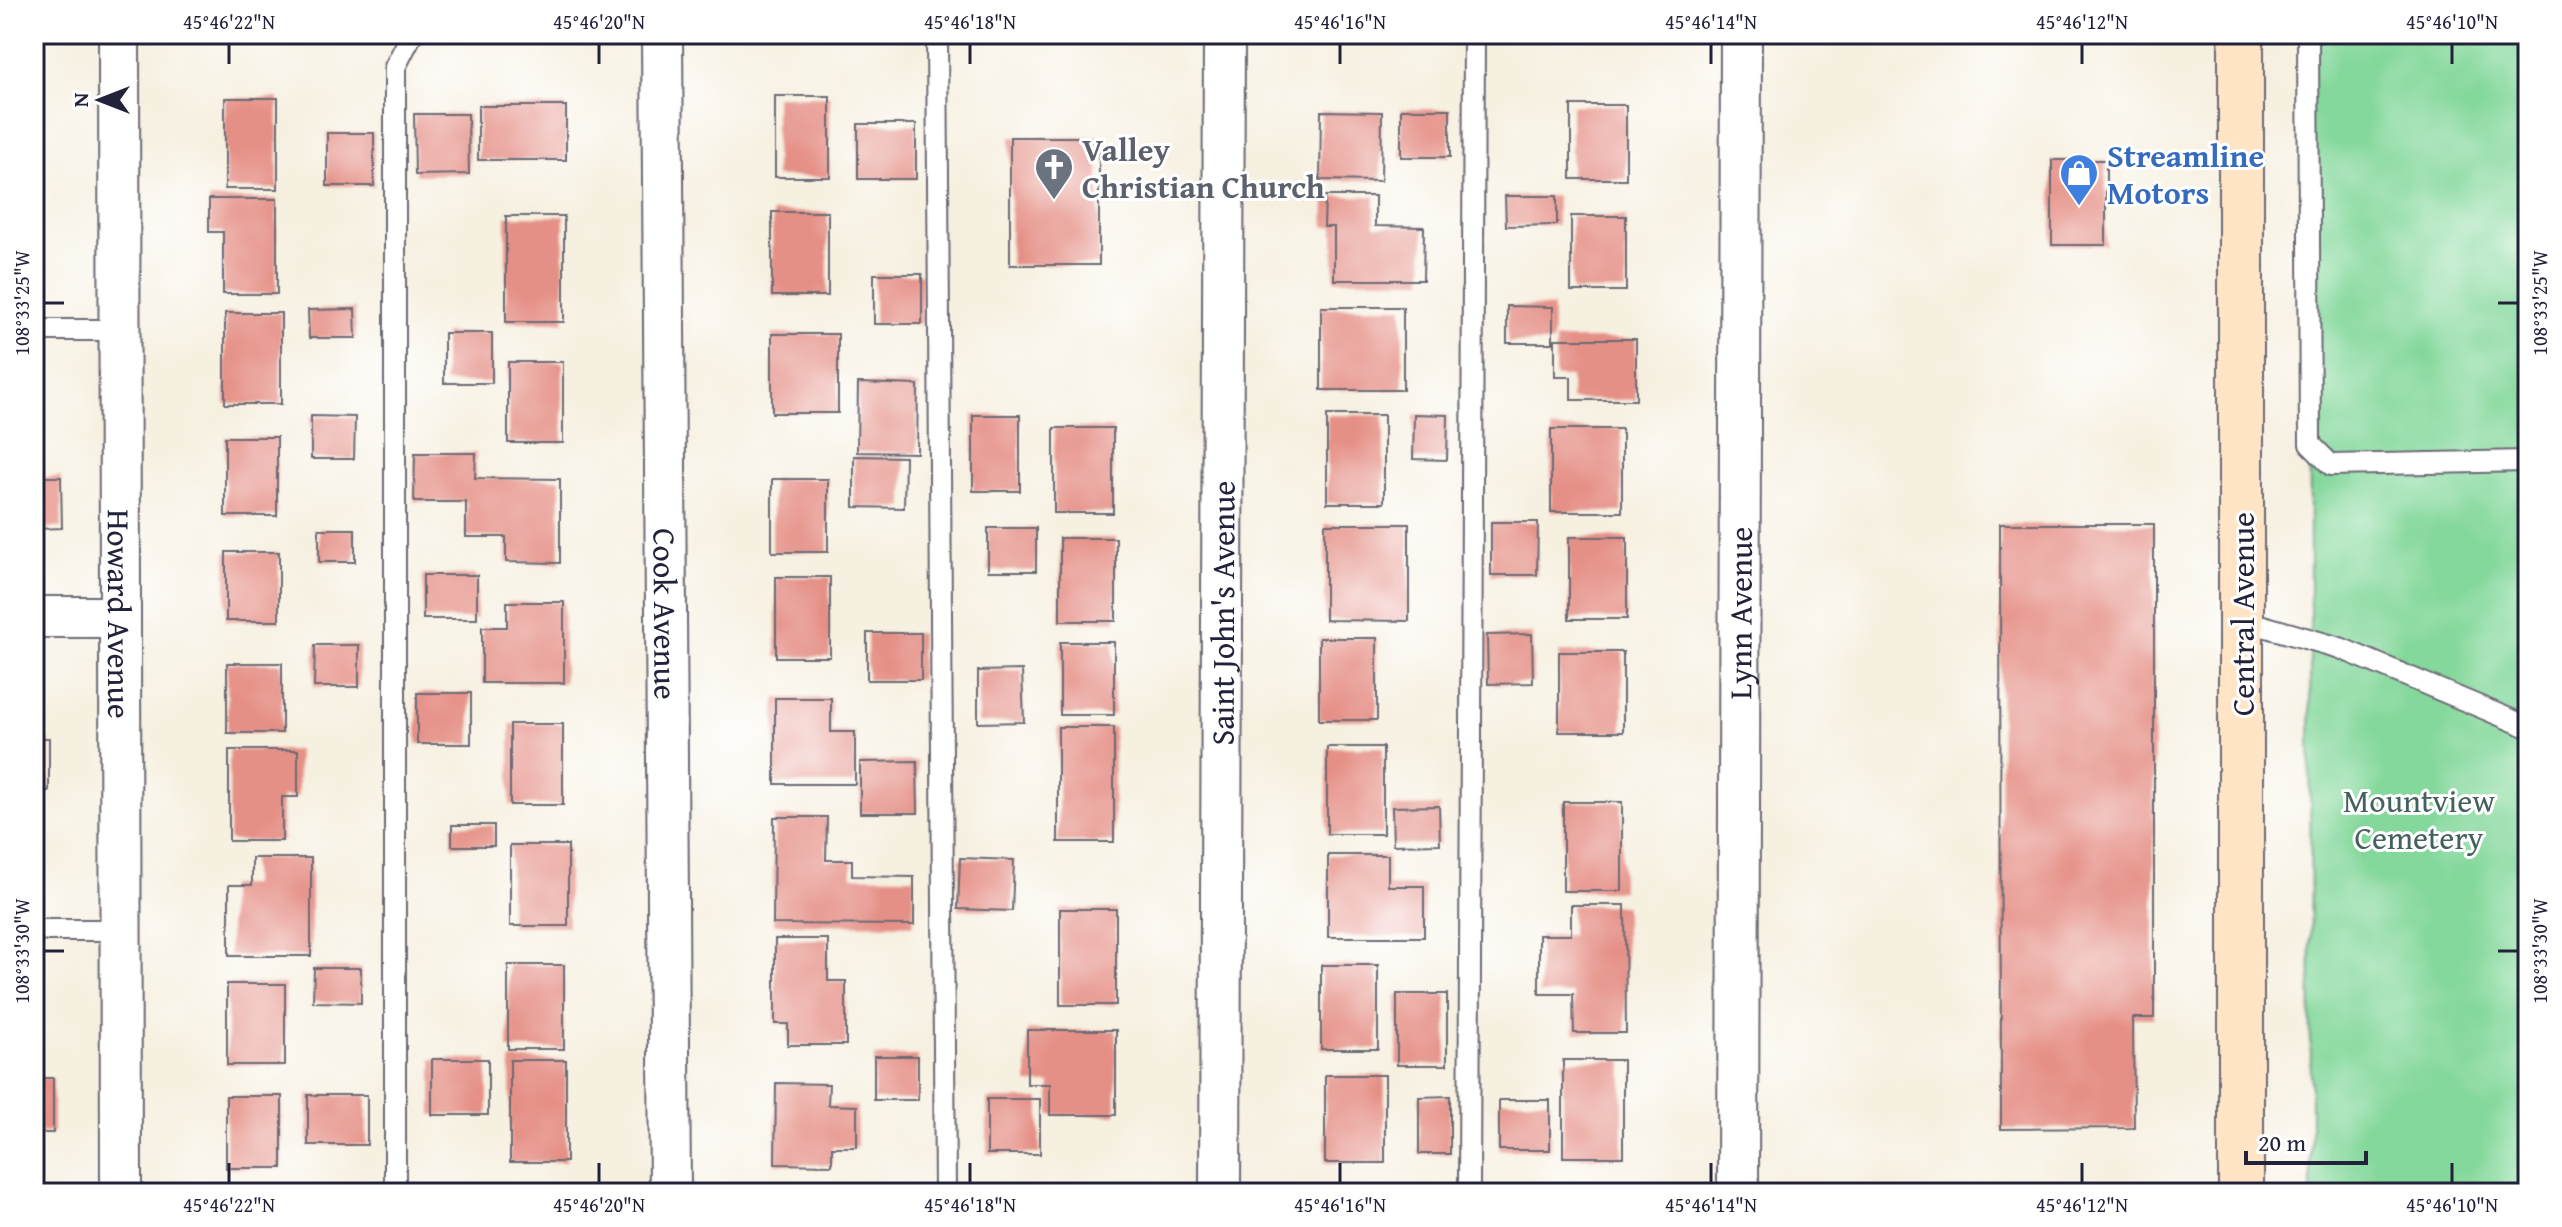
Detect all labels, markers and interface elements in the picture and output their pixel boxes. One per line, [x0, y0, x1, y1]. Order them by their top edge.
text: 45°46'22"N [183, 7, 275, 36]
text: 45°46'20"N [553, 7, 645, 36]
text: 45°46'18"N [924, 7, 1016, 36]
text: 45°46'16"N [1294, 7, 1386, 36]
text: 45°46'14"N [1665, 7, 1757, 36]
text: 45°46'12"N [2036, 7, 2128, 36]
text: 45°46'10"N [2406, 7, 2498, 36]
north arrow [60, 60, 140, 140]
text: N [64, 92, 96, 107]
place label: Valley Christian Church [1082, 126, 1325, 210]
place label: Streamline Motors [2107, 132, 2264, 216]
church icon: Valley Christian Church [1033, 146, 1075, 201]
shop icon: Streamline Motors [2058, 152, 2100, 207]
text: 108°33'25"W [7, 250, 36, 356]
text: 108°33'25"W [2525, 250, 2554, 356]
street label: Saint John's Avenue [1198, 481, 1246, 745]
street label: Howard Avenue [96, 509, 144, 719]
street label: Central Avenue [2219, 512, 2266, 716]
street label: Lynn Avenue [1716, 527, 1763, 699]
street label: Cook Avenue [642, 528, 690, 700]
park label: Mountview Cemetery [2343, 777, 2495, 861]
text: 108°33'30"W [7, 898, 36, 1004]
text: 108°33'30"W [2525, 898, 2554, 1004]
scale bar [2246, 1115, 2366, 1165]
text: 20 m [2258, 1125, 2306, 1160]
text: 45°46'22"N [183, 1190, 275, 1219]
text: 45°46'20"N [553, 1190, 645, 1219]
text: 45°46'18"N [924, 1190, 1016, 1219]
text: 45°46'16"N [1294, 1190, 1386, 1219]
text: 45°46'14"N [1665, 1190, 1757, 1219]
text: 45°46'12"N [2036, 1190, 2128, 1219]
text: 45°46'10"N [2406, 1190, 2498, 1219]

